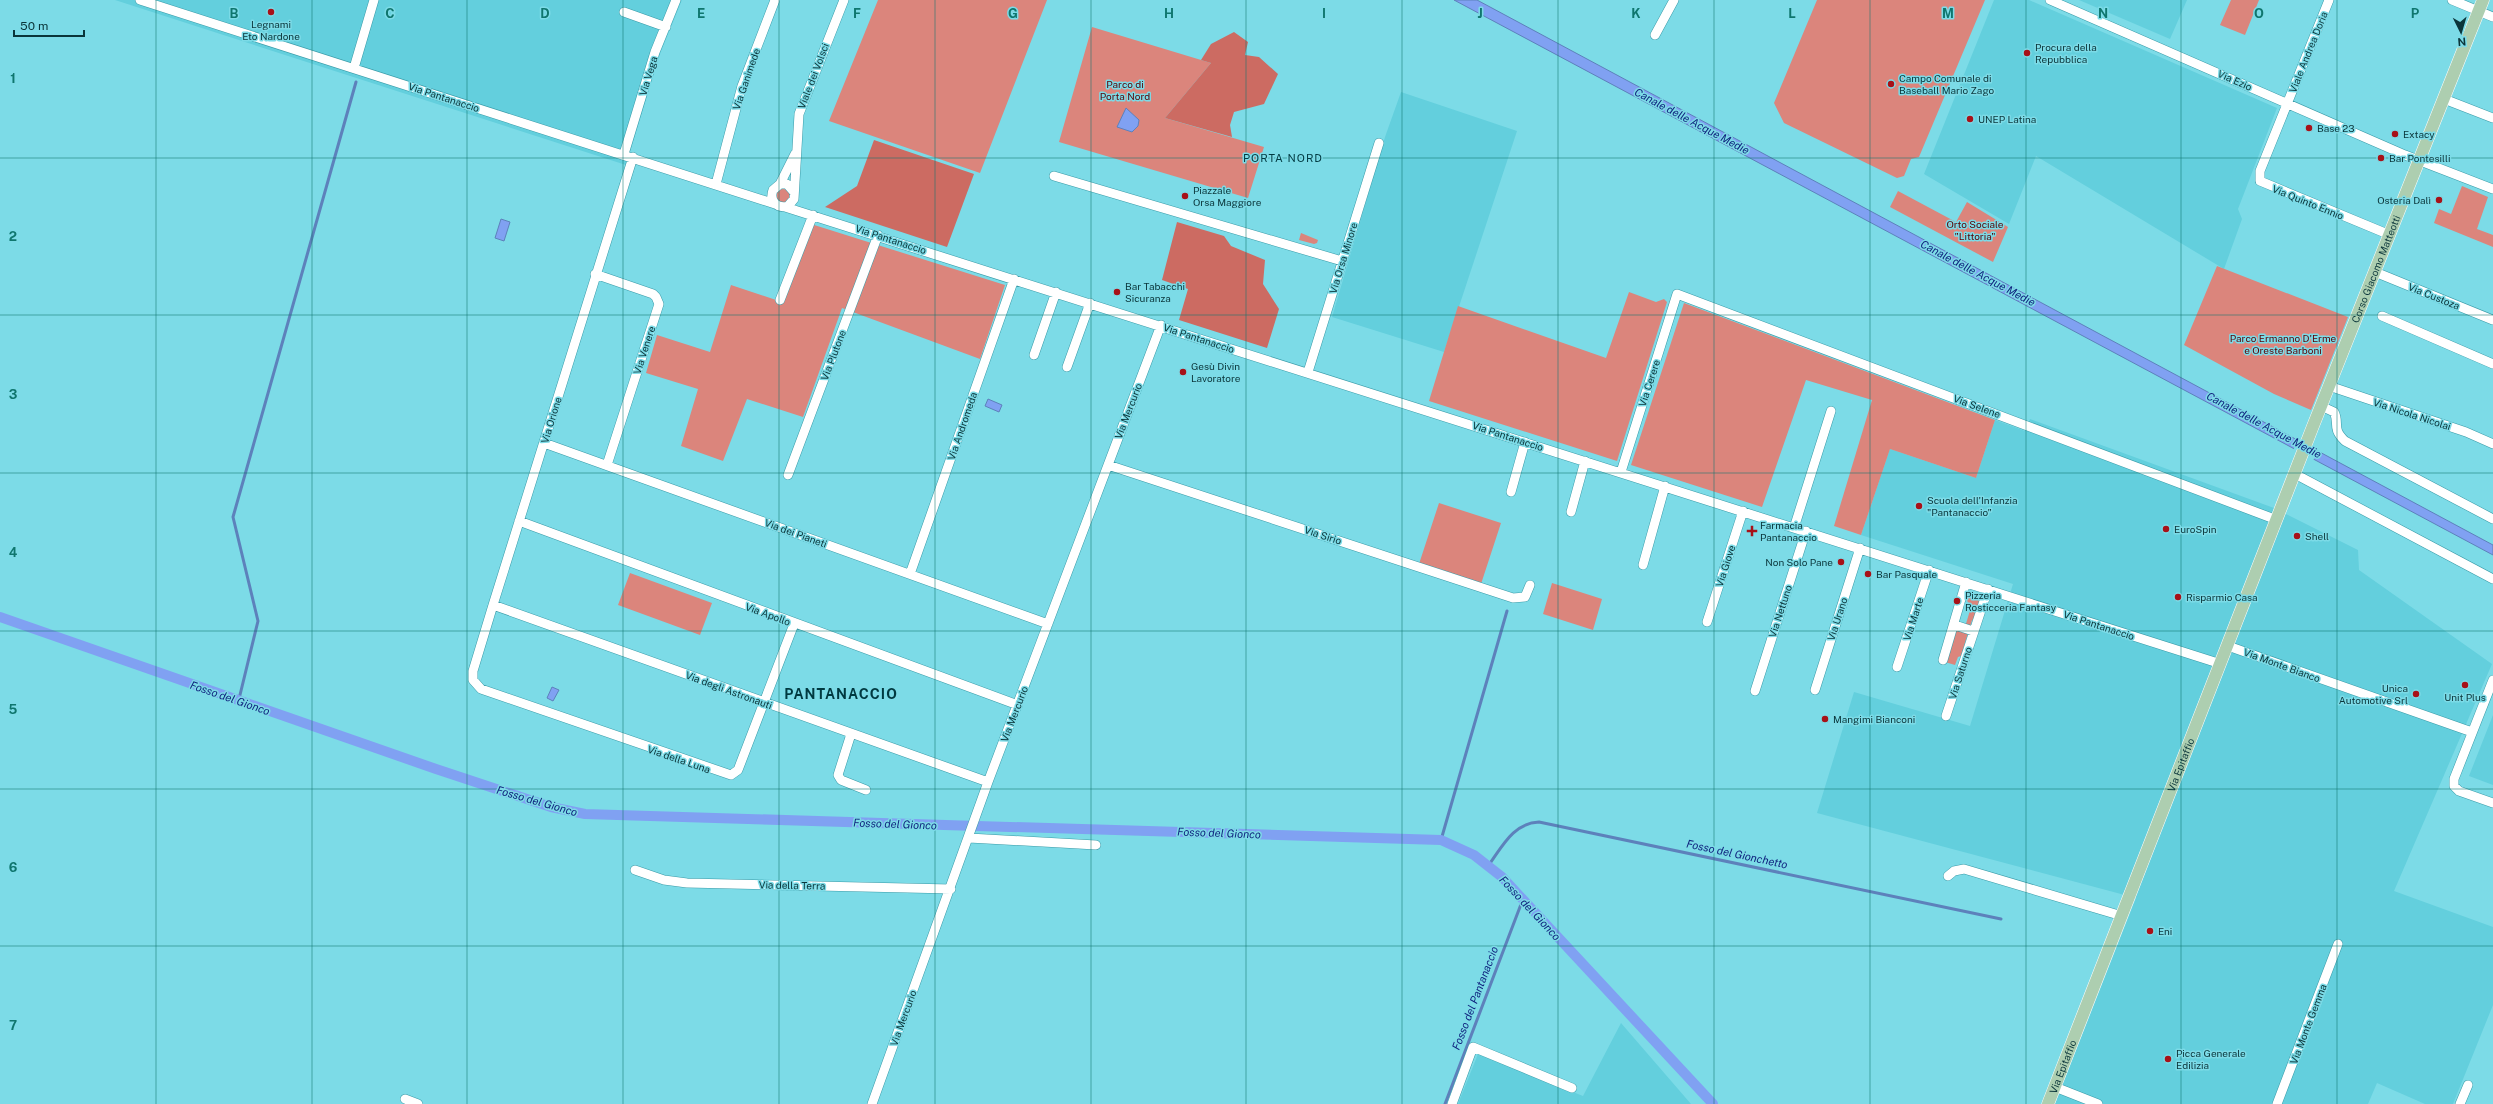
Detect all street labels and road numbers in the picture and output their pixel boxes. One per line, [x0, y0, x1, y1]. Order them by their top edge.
street label: Viale Andrea Doria [2286, 10, 2330, 94]
street label: Viale dei Volsci [795, 41, 831, 111]
street label: Via Ganimede [730, 46, 762, 111]
street label: Via Vega [636, 55, 660, 97]
street label: Via Ezio [2216, 67, 2254, 93]
street label: Via Pantanaccio [407, 80, 481, 114]
street label: Via Quinto Ennio [2270, 182, 2346, 222]
street label: Corso Giacomo Matteotti [2349, 213, 2403, 325]
street label: Via Orsa Minore [1326, 221, 1360, 295]
street label: Via Pantanaccio [854, 222, 928, 256]
street label: Via Custoza [2406, 280, 2462, 312]
street label: Via Pantanaccio [1162, 321, 1236, 355]
street label: Via Venere [631, 324, 658, 376]
street label: Via Plutone [818, 328, 848, 382]
street label: Via Cerere [1636, 358, 1662, 408]
street label: Via Mercurio [1112, 381, 1144, 441]
street label: Via Andromeda [945, 390, 979, 462]
street label: Via Selene [1952, 392, 2003, 420]
street label: Via Orione [538, 395, 564, 445]
street label: Via Nicola Nicolai [2372, 396, 2452, 432]
street label: Via Pantanaccio [1471, 419, 1545, 453]
street label: Via dei Pianeti [763, 516, 829, 550]
street label: Via Sirio [1303, 523, 1343, 547]
street label: Via Giove [1713, 543, 1737, 588]
street label: Via Nettuno [1766, 583, 1794, 639]
street label: Via Urano [1824, 595, 1850, 642]
street label: Via Marte [1900, 596, 1926, 642]
street label: Via Apollo [744, 600, 793, 628]
street label: Via Pantanaccio [2062, 608, 2136, 642]
street label: Via Saturno [1946, 645, 1974, 701]
street label: Via Monte Bianco [2242, 646, 2322, 685]
street label: Via degli Astronauti [684, 669, 774, 711]
street label: Via Mercurio [998, 684, 1030, 744]
street label: Via Epitaffio [2165, 736, 2197, 794]
street label: Via della Luna [646, 743, 712, 775]
street label: Via della Terra [759, 878, 825, 892]
street label: Via Monte Gemma [2287, 982, 2329, 1066]
street label: Via Mercurio [887, 988, 919, 1048]
street label: Via Epitaffio [2047, 1038, 2079, 1095]

